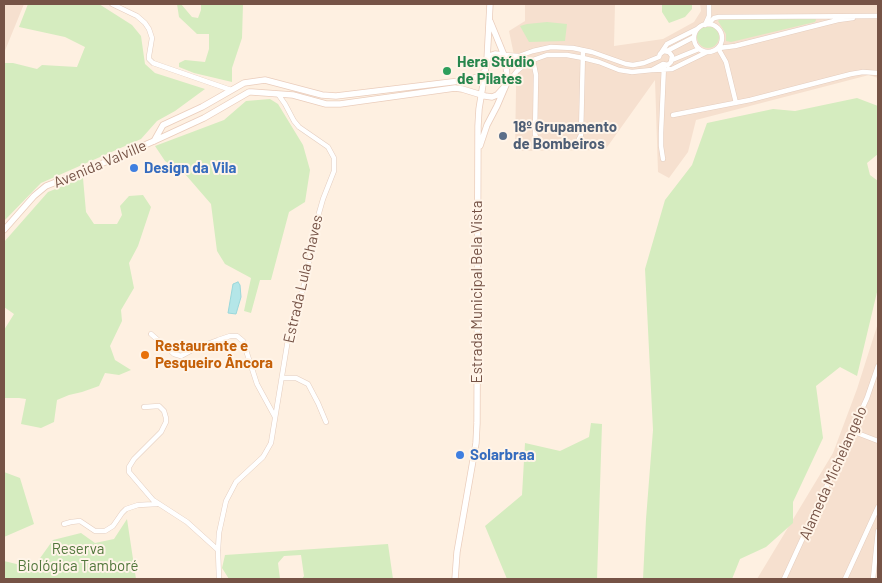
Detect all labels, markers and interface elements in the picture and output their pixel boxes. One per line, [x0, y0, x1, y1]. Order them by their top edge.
place label: Hera Stúdio de Pilates [457, 53, 535, 88]
marker: Hera Stúdio de Pilates [441, 65, 453, 77]
place label: 18º Grupamento de Bombeiros [513, 118, 617, 153]
marker: 18º Grupamento de Bombeiros [497, 130, 509, 142]
street label: Avenida Valville [51, 136, 149, 192]
place label: Design da Vila [144, 159, 236, 177]
marker: Design da Vila [128, 162, 140, 174]
street label: Estrada Municipal Bela Vista [468, 201, 486, 383]
street label: Estrada Lula Chaves [279, 213, 327, 345]
place label: Restaurante e Pesqueiro Âncora [155, 337, 273, 372]
marker: Restaurante e Pesqueiro Âncora [139, 349, 151, 361]
street label: Alameda Michelangelo [795, 403, 871, 543]
place label: Solarbraa [470, 446, 535, 464]
marker: Solarbraa [454, 449, 466, 461]
park label: Reserva Biológica Tamboré [17, 540, 139, 575]

